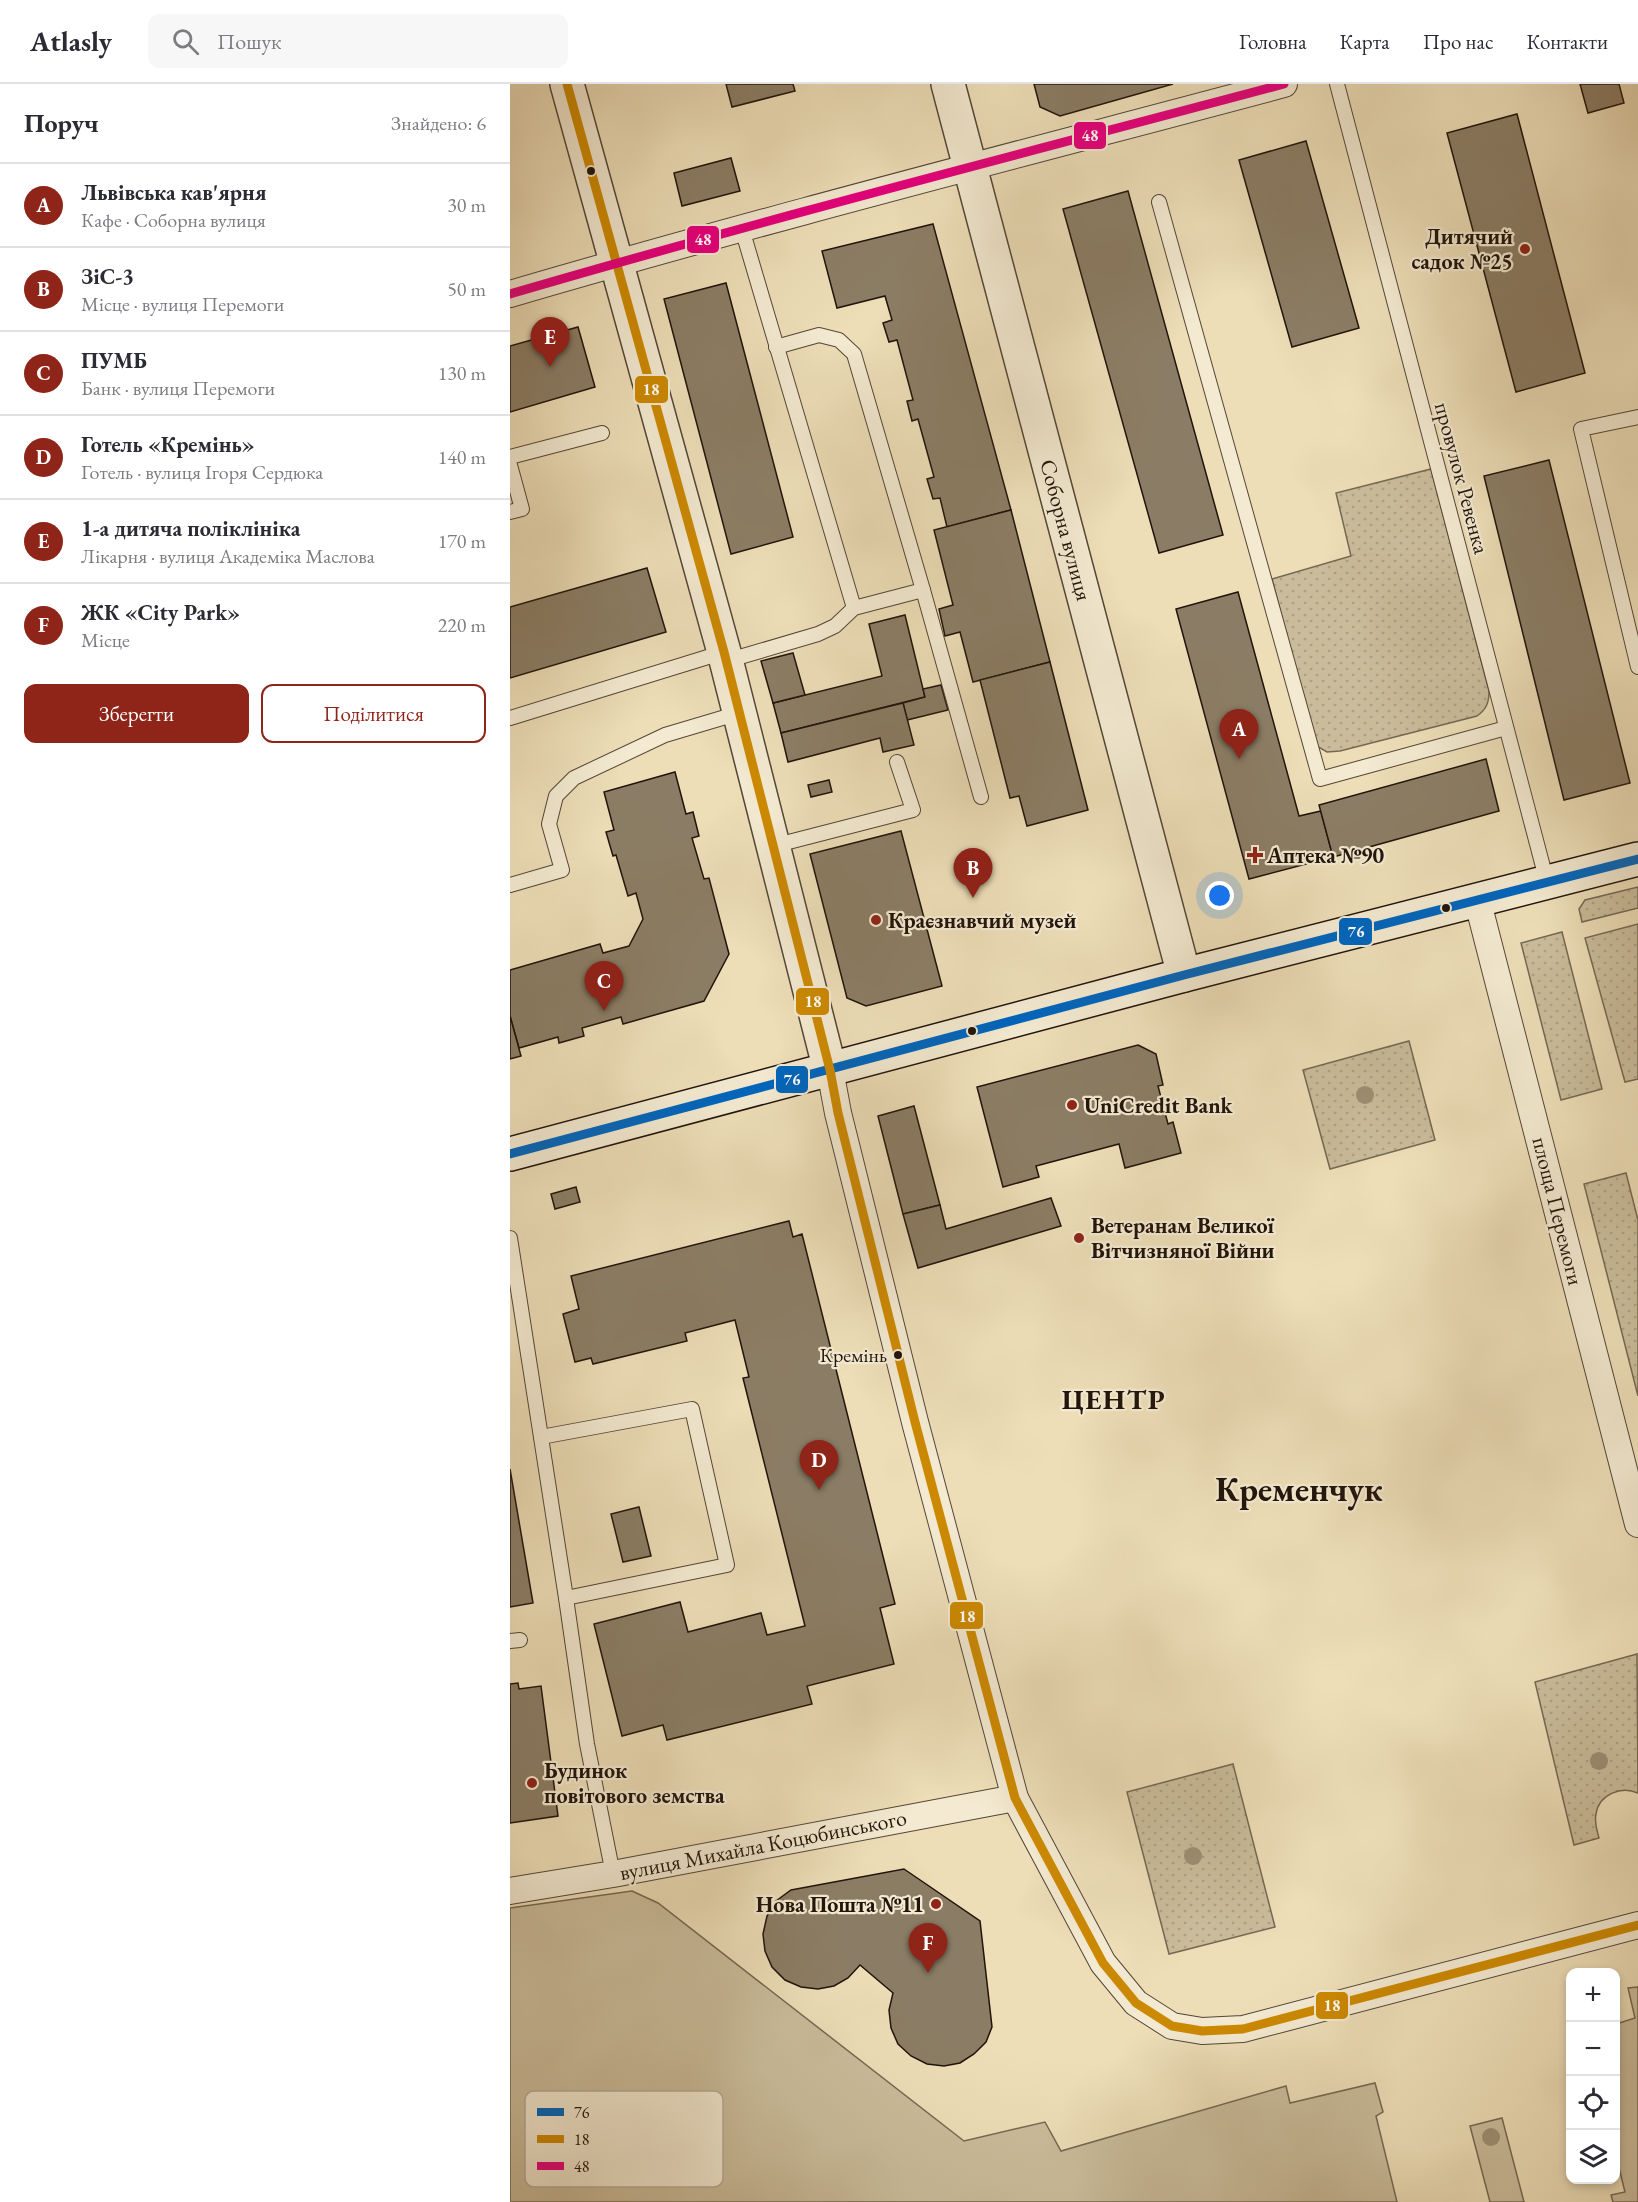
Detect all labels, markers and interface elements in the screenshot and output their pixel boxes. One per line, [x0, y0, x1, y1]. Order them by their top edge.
search box [148, 14, 568, 68]
text: Atlasly [30, 23, 112, 59]
icon: search [169, 25, 202, 58]
text: Пошук [217, 27, 282, 56]
text: Головна [1239, 28, 1307, 55]
text: Карта [1340, 28, 1390, 55]
text: Про нас [1423, 28, 1493, 55]
text: Контакти [1526, 28, 1608, 55]
text: Поруч [24, 106, 99, 140]
text: Знайдено: 6 [391, 110, 486, 136]
line badge: 48 [1073, 121, 1107, 150]
text: 48 [1082, 125, 1098, 146]
unlabelled marker [585, 165, 597, 177]
text: Львiвська кав'ярня [81, 178, 266, 207]
text: A [36, 192, 51, 218]
text: 30 m [447, 192, 486, 218]
text: Кафе · Соборна вулиця [81, 207, 266, 233]
place label: Дитячий садок №25 [1411, 222, 1513, 276]
line badge: 48 [686, 225, 720, 254]
text: 48 [695, 229, 711, 250]
marker: Дитячий садок №25 [1518, 242, 1532, 256]
text: ЗіС-3 [81, 262, 134, 291]
text: B [37, 276, 50, 302]
text: 50 m [447, 276, 486, 302]
text: Місце · вулиця Перемоги [81, 291, 284, 317]
pin: E [530, 318, 570, 367]
text: ПУМБ [81, 346, 147, 375]
text: C [36, 360, 51, 386]
text: 130 m [438, 360, 486, 386]
text: Банк · вулиця Перемоги [81, 375, 275, 401]
line badge: 18 [634, 375, 669, 404]
text: 18 [643, 379, 659, 400]
street label: провулок Ревенка [1428, 399, 1496, 557]
text: Готель «Кремінь» [81, 430, 255, 459]
text: D [36, 444, 51, 470]
text: 140 m [438, 444, 486, 470]
street label: Соборна вулиця [1033, 456, 1099, 604]
text: Готель · вулиця Ігоря Сердюка [81, 459, 323, 485]
text: 1-а дитяча поліклініка [81, 514, 300, 543]
text: E [38, 528, 49, 554]
text: 170 m [438, 528, 486, 554]
text: Лікарня · вулиця Академіка Маслова [81, 543, 375, 569]
text: ЖК «City Park» [81, 598, 240, 627]
text: F [38, 612, 49, 638]
text: 220 m [438, 612, 486, 638]
text: Місце [81, 627, 130, 653]
button: Зберегти [24, 684, 249, 743]
button: Поділитися [261, 684, 486, 743]
pin: A [1220, 710, 1258, 759]
place label: Аптека №90 [1266, 841, 1384, 870]
pin: B [954, 848, 992, 898]
marker: Аптека №90 [1248, 848, 1262, 862]
your location [1205, 881, 1234, 910]
unlabelled marker [1440, 902, 1452, 914]
place label: Краєзнавчий музей [888, 906, 1076, 935]
marker: Краєзнавчий музей [869, 913, 883, 927]
line badge: 76 [1338, 917, 1373, 946]
text: 76 [1348, 921, 1365, 942]
pin: C [584, 962, 623, 1011]
line badge: 18 [795, 987, 830, 1016]
text: 18 [805, 991, 821, 1012]
unlabelled marker [966, 1025, 978, 1037]
line badge: 76 [775, 1065, 809, 1094]
text: 76 [784, 1069, 801, 1090]
place label: UniCredit Bank [1084, 1091, 1234, 1120]
marker: UniCredit Bank [1065, 1098, 1079, 1112]
street label: площа Перемоги [1526, 1134, 1591, 1289]
place label: Ветеранам Великої Вітчизняної Війни [1091, 1211, 1275, 1265]
marker: Ветеранам Великої Вітчизняної Війни [1072, 1231, 1086, 1245]
place label: Кремінь [820, 1342, 887, 1368]
marker: Кремінь [892, 1349, 904, 1361]
district label: ЦЕНТР [1062, 1381, 1166, 1417]
pin: D [800, 1440, 838, 1490]
district label: Кременчук [1215, 1467, 1383, 1511]
line badge: 18 [949, 1601, 984, 1630]
text: 18 [959, 1606, 975, 1627]
place label: Будинок повітового земства [544, 1756, 725, 1810]
marker: Будинок повітового земства [525, 1776, 539, 1790]
street label: вулиця Михайла Коцюбинського [617, 1803, 909, 1887]
place label: Нова Пошта №11 [756, 1890, 924, 1919]
marker: Нова Пошта №11 [929, 1897, 943, 1911]
pin: F [908, 1924, 948, 1973]
map controls [1566, 1968, 1620, 2184]
button: + [1566, 1968, 1620, 2022]
line badge: 18 [1315, 1991, 1349, 2020]
text: 18 [1324, 1995, 1340, 2016]
button: − [1566, 2022, 1620, 2076]
button: locate [1566, 2076, 1620, 2130]
legend [525, 2091, 723, 2187]
text: 76 [574, 2102, 590, 2123]
text: 18 [574, 2129, 590, 2150]
button: layers [1566, 2130, 1620, 2184]
text: 48 [574, 2156, 590, 2177]

